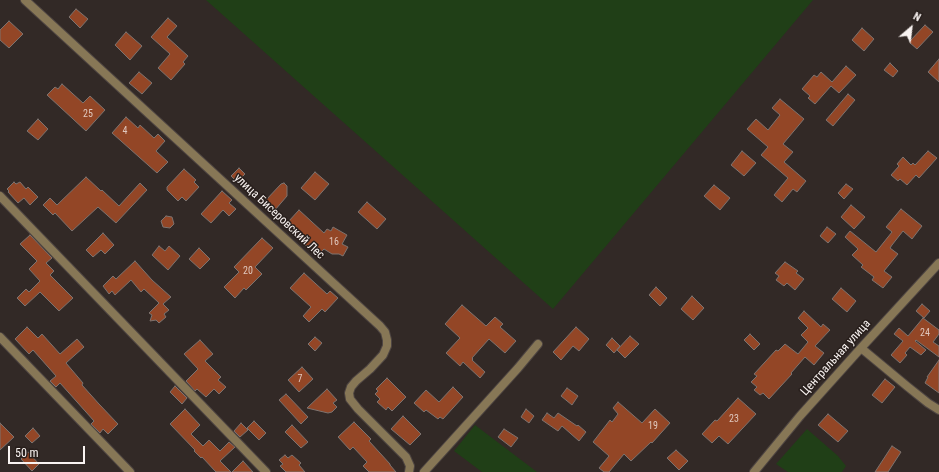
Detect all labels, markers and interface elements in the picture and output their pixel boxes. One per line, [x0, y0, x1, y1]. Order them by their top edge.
north arrow [891, 8, 931, 48]
text: N [911, 10, 923, 24]
house number: 25 [83, 108, 93, 120]
house number: 4 [123, 125, 127, 137]
street label: улица Бисеровский Лес [231, 171, 327, 263]
house number: 16 [329, 236, 339, 248]
house number: 20 [243, 265, 253, 277]
street label: Центральная улица [798, 317, 874, 399]
house number: 24 [920, 327, 930, 339]
house number: 7 [298, 373, 302, 385]
house number: 23 [729, 413, 739, 425]
house number: 19 [648, 420, 658, 432]
scale bar [10, 438, 87, 464]
text: 50 m [15, 446, 39, 460]

